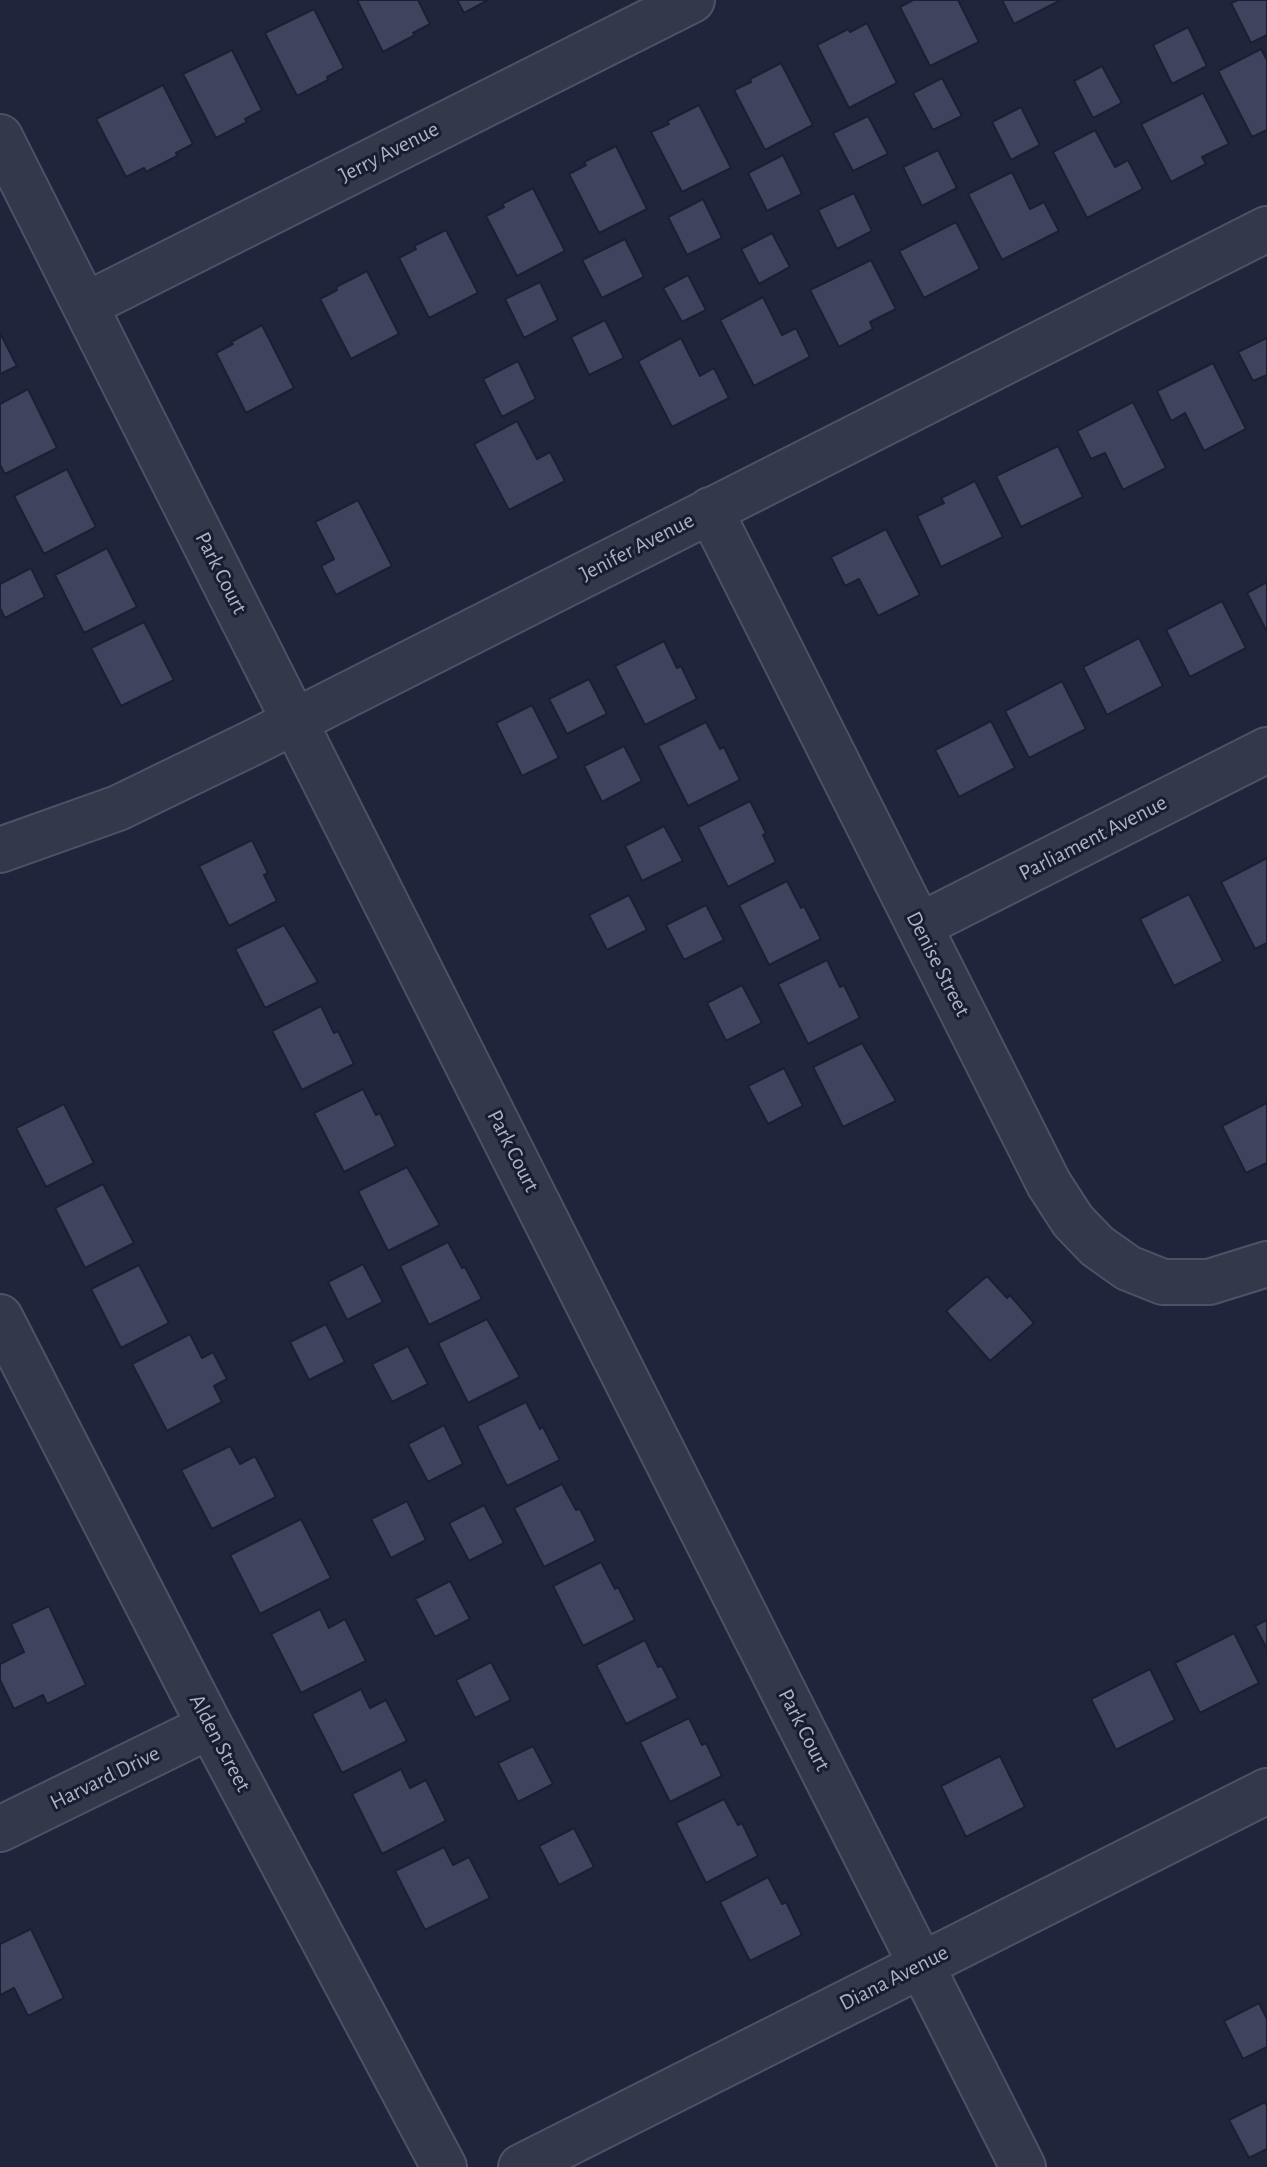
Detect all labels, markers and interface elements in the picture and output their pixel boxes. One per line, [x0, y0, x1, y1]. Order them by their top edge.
street label: Jerry Avenue [335, 116, 443, 188]
street label: Jenifer Avenue [576, 507, 698, 587]
street label: Park Court [189, 528, 253, 618]
street label: Parliament Avenue [1015, 789, 1171, 887]
street label: Denise Street [900, 907, 976, 1021]
street label: Park Court [481, 1106, 545, 1196]
street label: Park Court [772, 1685, 836, 1775]
street label: Alden Street [183, 1690, 257, 1796]
street label: Harvard Drive [46, 1740, 164, 1816]
street label: Diana Avenue [835, 1939, 953, 2017]

